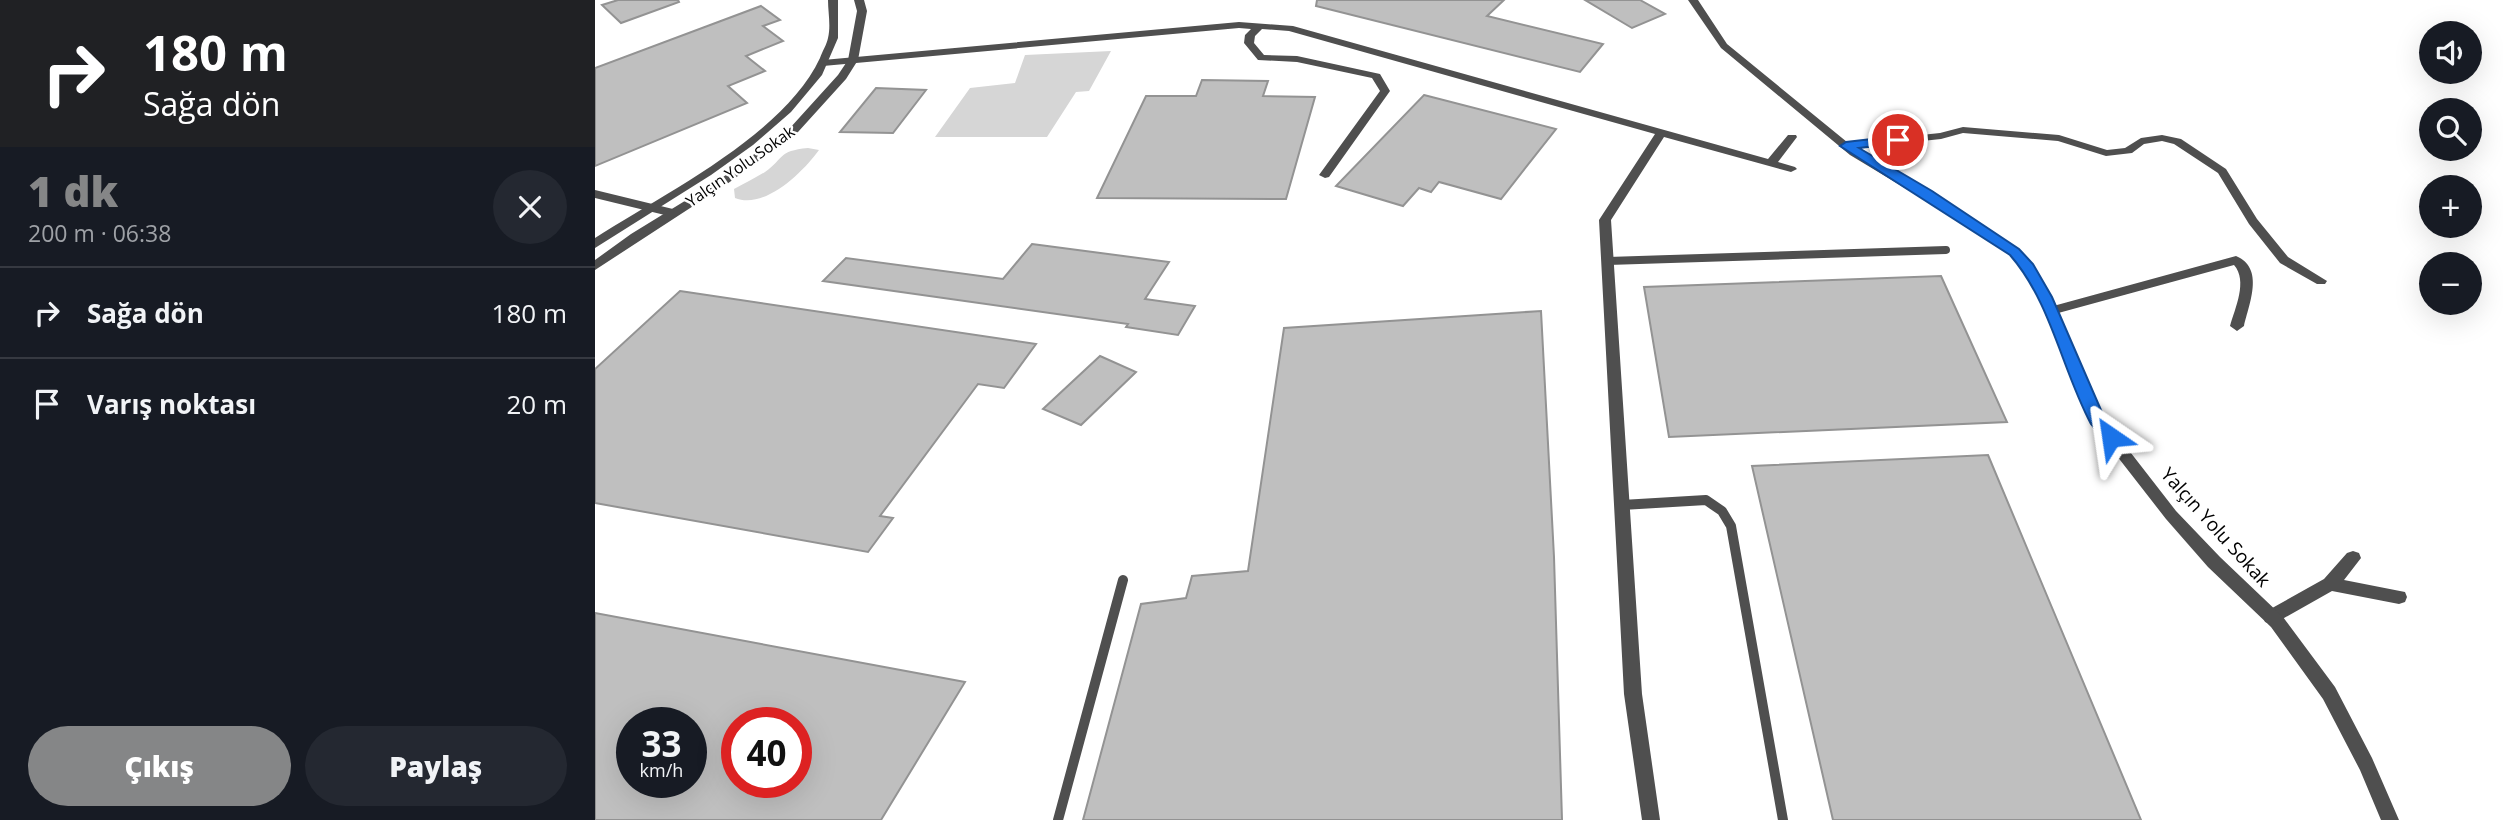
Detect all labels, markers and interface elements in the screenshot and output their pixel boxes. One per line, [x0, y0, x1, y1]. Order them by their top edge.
text: 180 m [143, 19, 288, 85]
map controls [2419, 21, 2482, 315]
button: sound [2419, 21, 2482, 84]
icon: right [28, 28, 119, 119]
text: Sağa dön [143, 82, 280, 125]
button: search [2419, 98, 2482, 161]
pin [1868, 110, 1928, 170]
street label: Yalçın Yolu Sokak [681, 120, 799, 212]
icon: arrive [1879, 121, 1917, 159]
text: 1 dk [28, 162, 118, 219]
button: close [493, 170, 567, 244]
button: + [2419, 175, 2482, 238]
text: 200 m · 06:38 [28, 217, 171, 249]
button: − [2419, 252, 2482, 315]
icon: right [28, 294, 66, 332]
text: Sağa dön [87, 295, 204, 331]
text: 180 m [492, 295, 567, 331]
icon: arrive [28, 385, 66, 423]
text: Varış noktası [87, 386, 256, 422]
text: 20 m [506, 386, 567, 422]
position arrow [2074, 400, 2148, 474]
street label: Yalçın Yolu Sokak [2155, 462, 2277, 592]
speed limit sign: 40 [721, 707, 812, 798]
text: 33 [641, 720, 682, 767]
button: Çıkış [28, 726, 291, 806]
button: Paylaş [305, 726, 567, 806]
text: km/h [640, 758, 683, 782]

